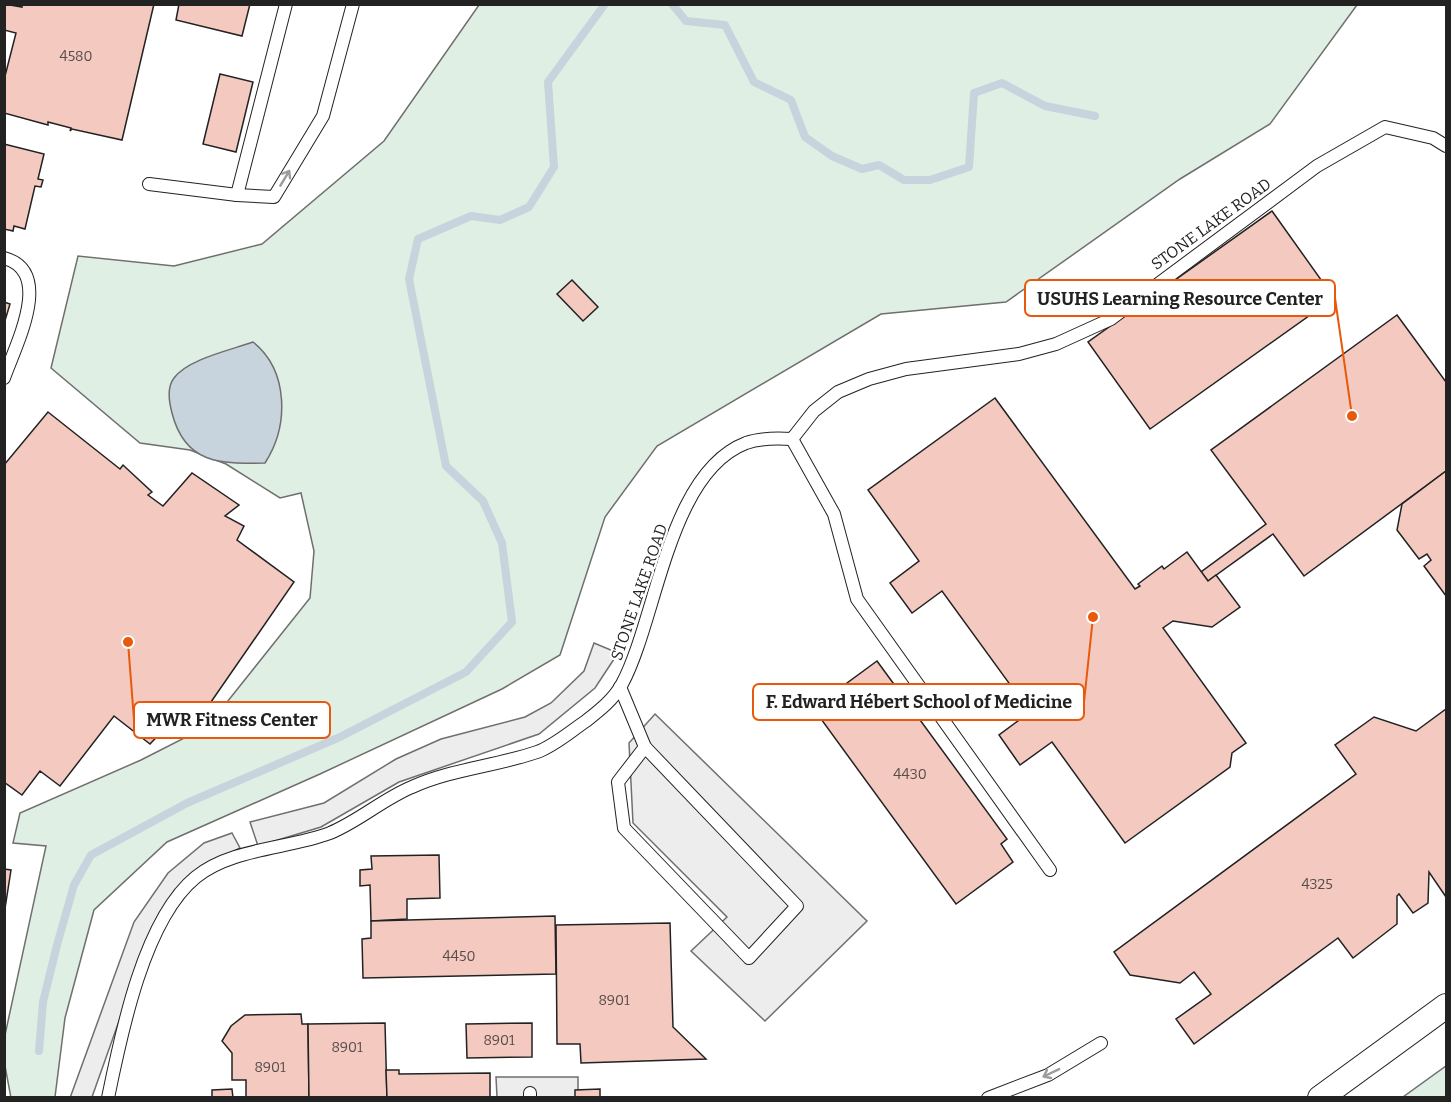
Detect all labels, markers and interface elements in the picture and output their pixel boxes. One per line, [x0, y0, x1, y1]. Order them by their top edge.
house number: 4580 [59, 48, 93, 65]
one-way arrow [279, 170, 291, 187]
street label: STONE LAKE ROAD [1147, 174, 1275, 274]
callout: USUHS Learning Resource Center [1025, 280, 1335, 316]
text: USUHS Learning Resource Center [1037, 288, 1324, 310]
street label: STONE LAKE ROAD [607, 521, 671, 663]
callout: F. Edward Hébert School of Medicine [753, 684, 1084, 720]
text: F. Edward Hébert School of Medicine [766, 691, 1072, 713]
callout: MWR Fitness Center [134, 702, 330, 738]
text: MWR Fitness Center [146, 709, 318, 731]
house number: 4430 [893, 766, 927, 783]
house number: 4325 [1301, 876, 1333, 893]
house number: 4450 [443, 948, 475, 965]
house number: 8901 [598, 992, 630, 1009]
house number: 8901 [483, 1032, 515, 1049]
house number: 8901 [331, 1039, 363, 1056]
house number: 8901 [254, 1059, 286, 1076]
one-way arrow [1042, 1068, 1060, 1080]

